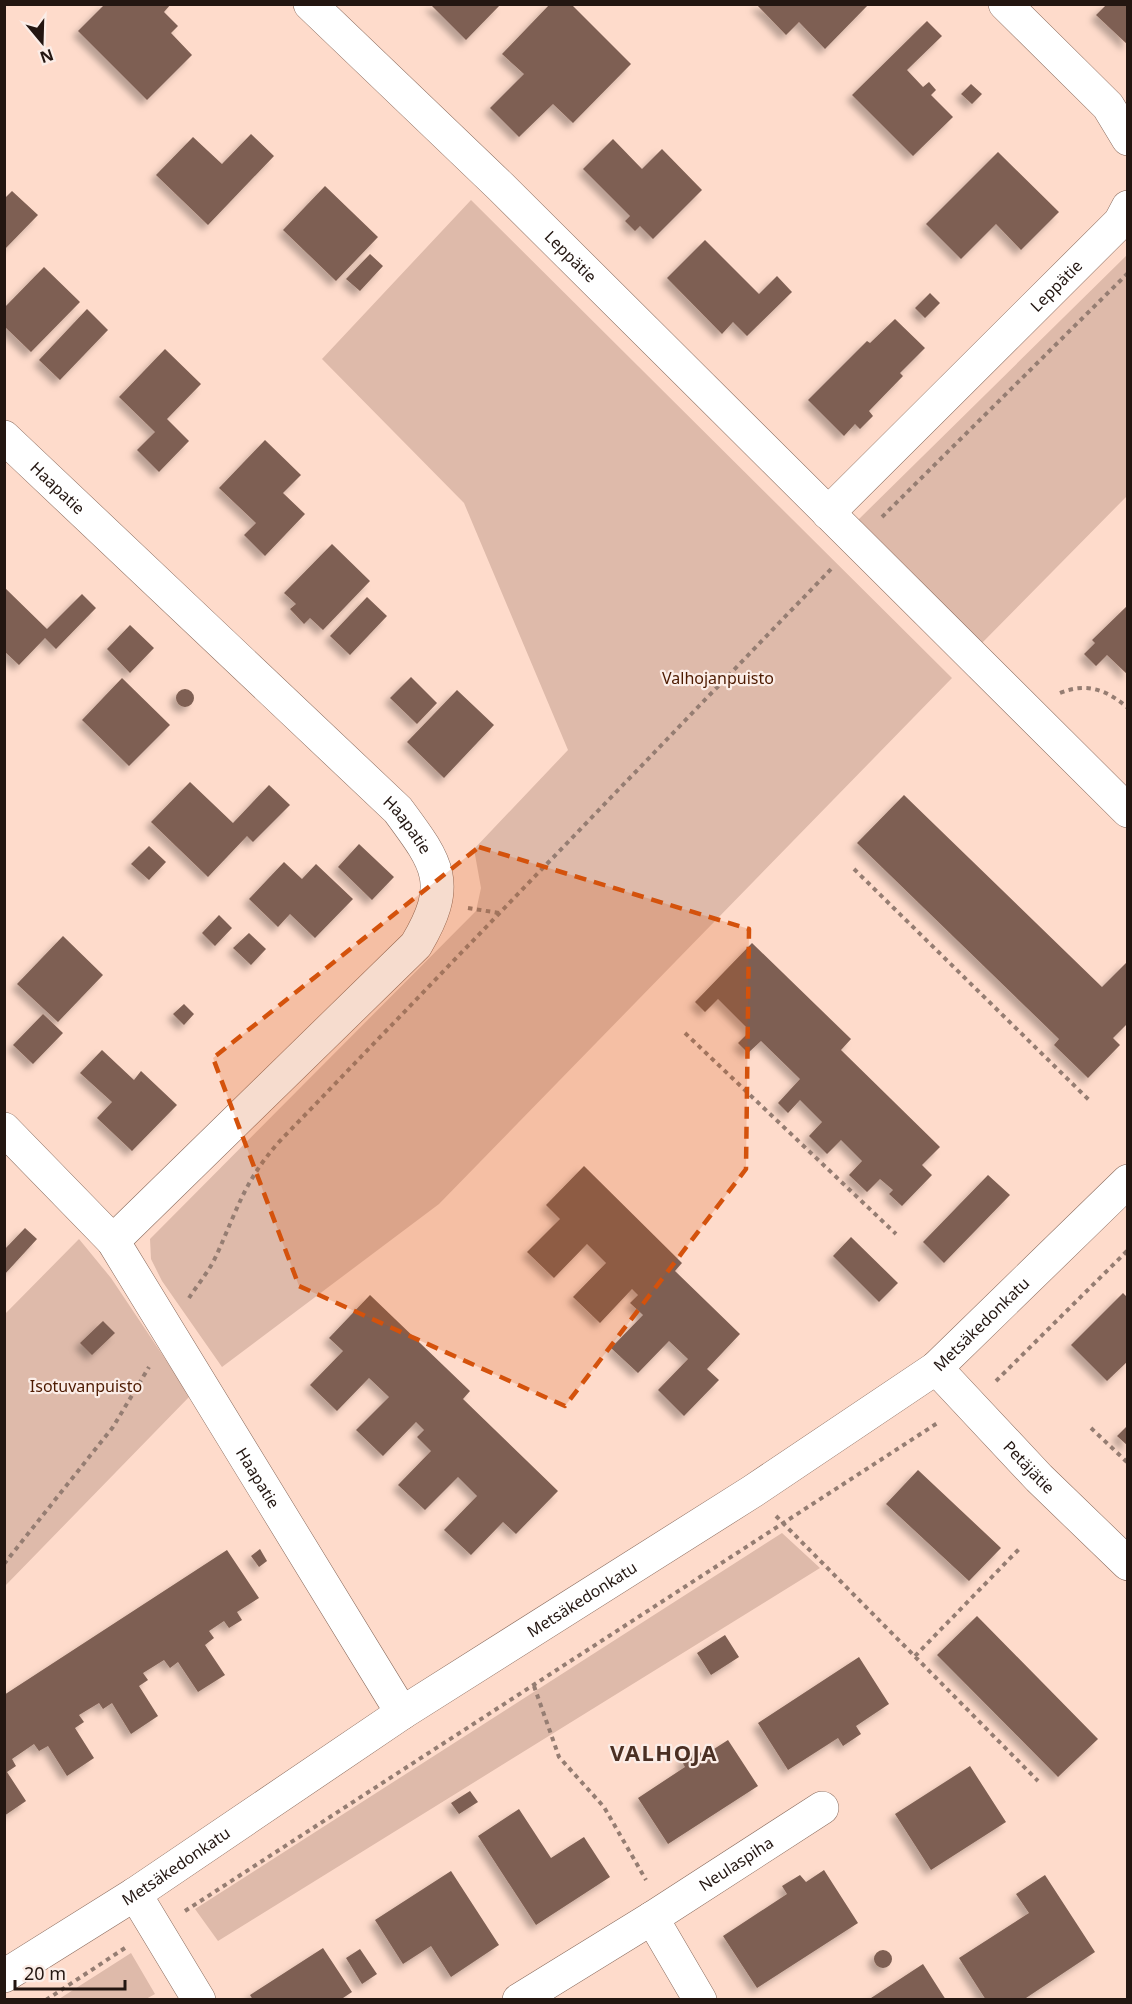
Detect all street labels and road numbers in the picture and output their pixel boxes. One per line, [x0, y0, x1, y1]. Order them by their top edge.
street label: Leppätie [540, 226, 602, 287]
street label: Leppätie [1025, 255, 1087, 316]
street label: Haapatie [26, 457, 90, 519]
street label: Haapatie [379, 791, 437, 858]
street label: Metsäkedonkatu [928, 1272, 1034, 1376]
street label: Petäjätie [999, 1436, 1060, 1498]
street label: Haapatie [231, 1443, 285, 1512]
street label: Metsäkedonkatu [523, 1556, 641, 1642]
street label: Metsäkedonkatu [118, 1822, 234, 1911]
street label: Neulaspiha [694, 1831, 778, 1896]

